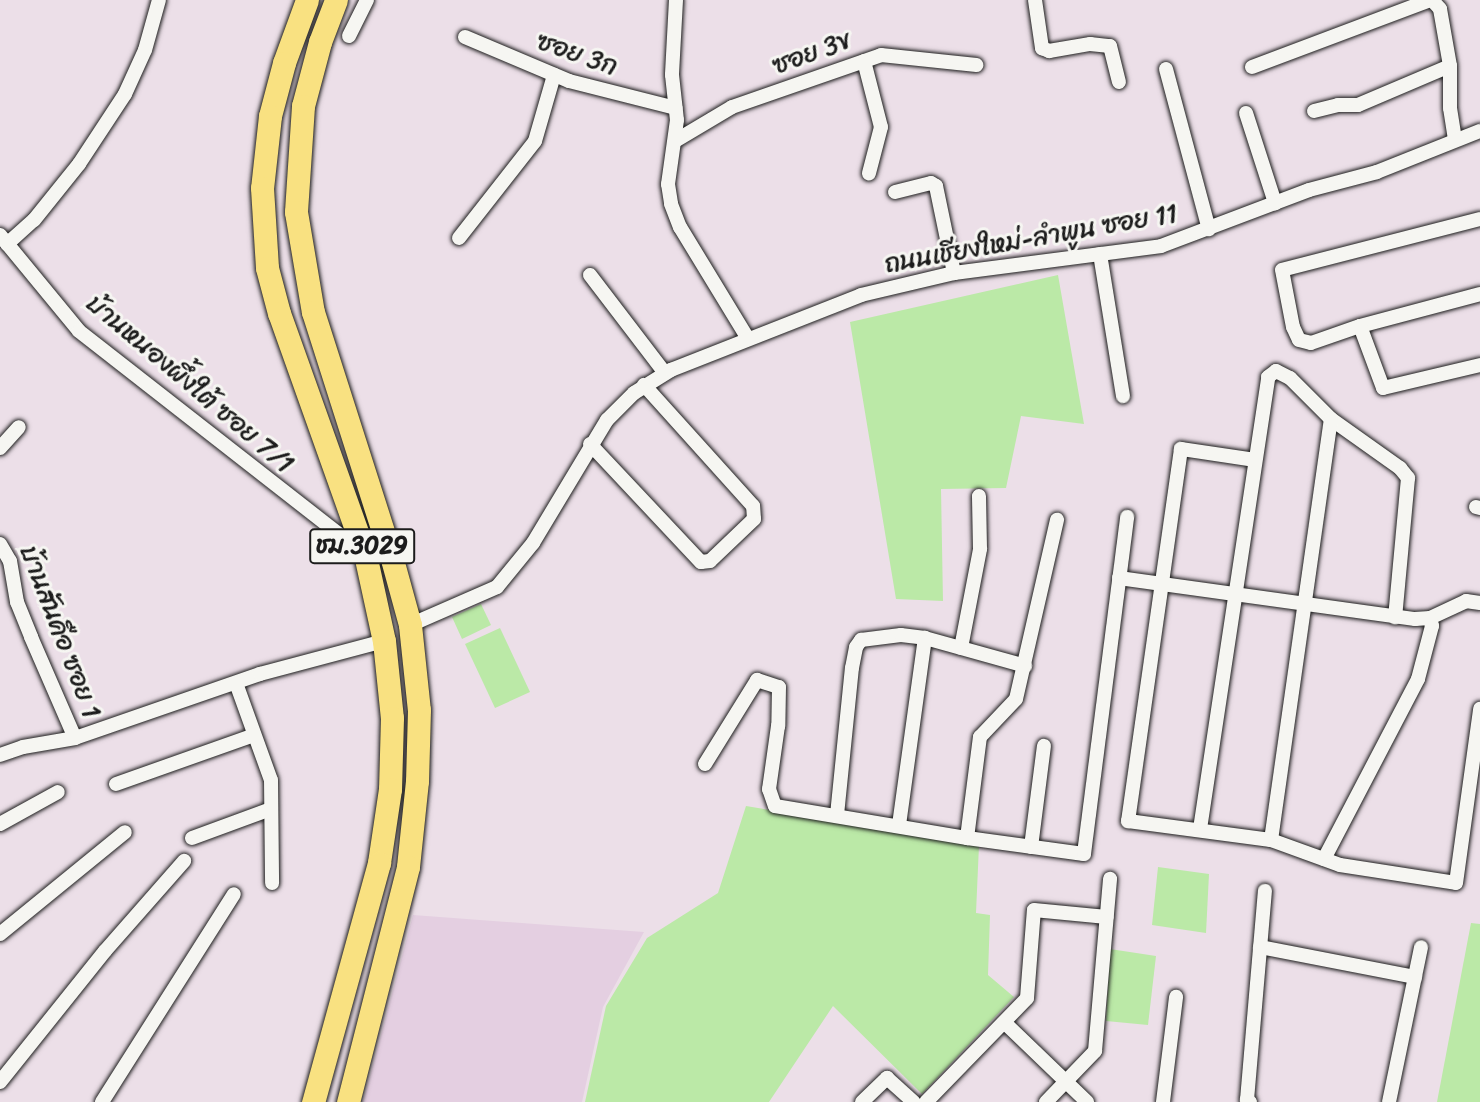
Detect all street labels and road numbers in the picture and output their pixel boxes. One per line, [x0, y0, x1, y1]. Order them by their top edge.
street label: ซอย 3ข [768, 24, 856, 82]
street label: ซอย 3ก [533, 26, 621, 82]
street label: ถนนเชียงใหม่-ลำพูน ซอย 11 [882, 198, 1180, 280]
street label: บ้านหนองผึ้งใต้ ซอย 7/1 [80, 288, 300, 480]
road number: ชม.3029 [308, 526, 416, 566]
street label: บ้านสันคือ ซอย 1 [13, 541, 107, 723]

